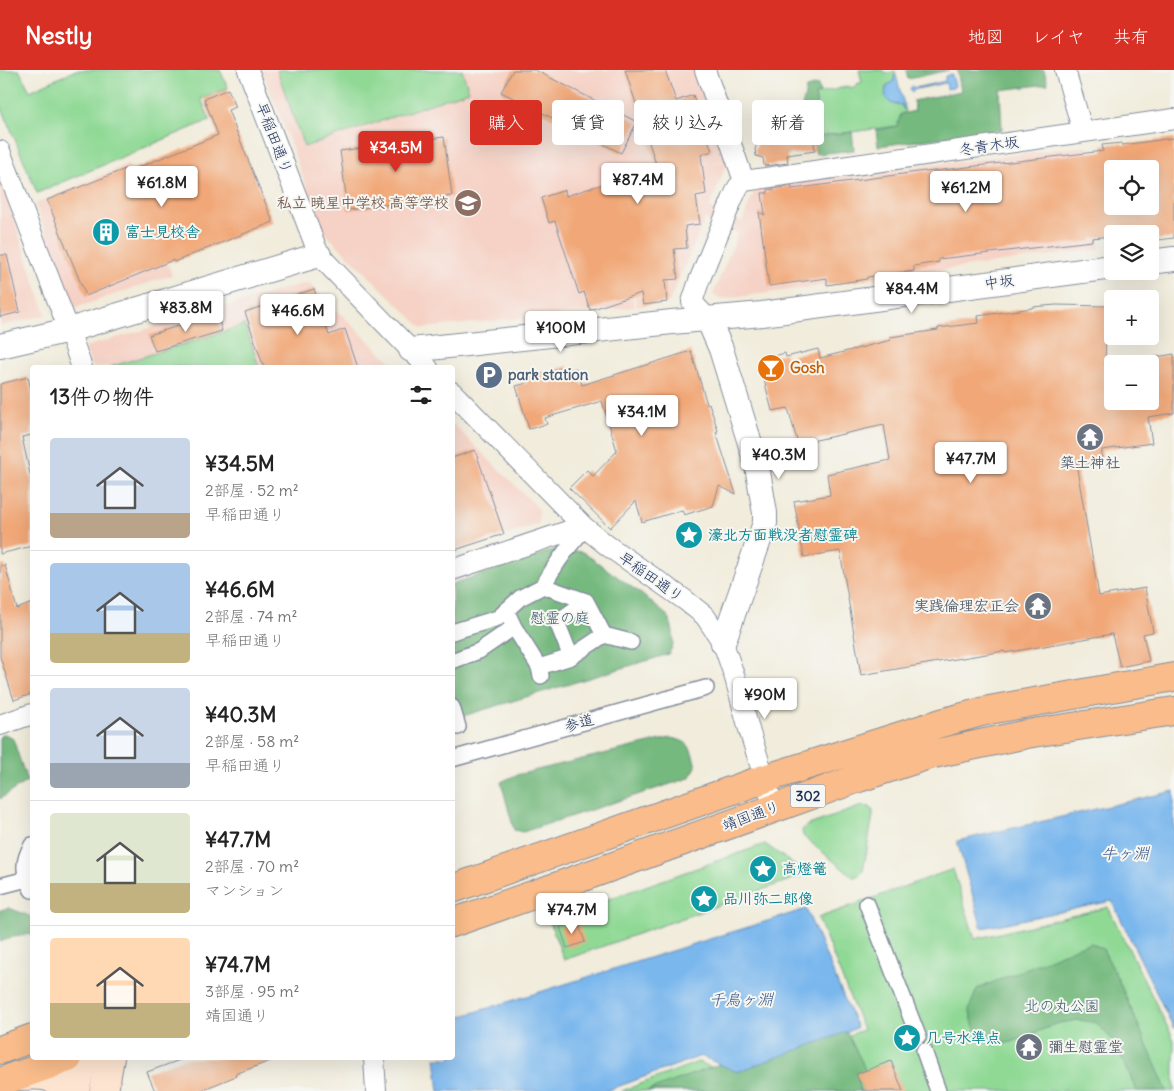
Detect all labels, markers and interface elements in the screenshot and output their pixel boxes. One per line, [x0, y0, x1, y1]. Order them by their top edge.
text: Nestly [25, 20, 92, 50]
text: 地図 [968, 25, 1004, 48]
text: レイヤ [1032, 25, 1085, 48]
text: 共有 [1113, 25, 1149, 48]
street label: 早稲田通り [252, 99, 297, 176]
chip: 購入 [470, 100, 542, 145]
chip: 賃貸 [552, 100, 624, 145]
chip: 絞り込み [634, 100, 742, 145]
chip: 新着 [752, 100, 824, 145]
pin: ¥34.5M [355, 131, 437, 173]
street label: 冬青木坂 [958, 132, 1020, 159]
text: ¥34.5M [369, 137, 423, 157]
map controls [1104, 160, 1159, 410]
button: locate [1104, 160, 1159, 215]
pin: ¥87.4M [597, 162, 679, 205]
pin: ¥61.8M [121, 166, 203, 208]
text: ¥87.4M [612, 169, 664, 189]
pin: ¥61.2M [925, 170, 1007, 213]
text: ¥61.8M [137, 172, 187, 192]
text: ¥61.2M [941, 177, 991, 197]
school or university icon: 私立 暁星中学校 高等学校 [453, 188, 483, 218]
place label: 私立 暁星中学校 高等学校 [277, 193, 449, 212]
building icon: 富士見校舎 [91, 217, 121, 247]
place label: 富士見校舎 [125, 222, 200, 241]
button: layers [1104, 225, 1159, 280]
street label: 中坂 [983, 270, 1015, 293]
pin: ¥84.4M [871, 272, 953, 314]
text: ¥84.4M [885, 278, 939, 298]
pin: ¥83.8M [145, 290, 227, 333]
button: + [1104, 290, 1159, 345]
pin: ¥46.6M [257, 294, 339, 336]
text: ¥83.8M [159, 297, 213, 317]
text: ¥46.6M [271, 300, 325, 320]
pin: ¥100M [526, 310, 596, 353]
text: ¥100M [536, 317, 586, 337]
bar icon: Gosh [756, 353, 786, 383]
button: − [1104, 355, 1159, 410]
place label: Gosh [790, 358, 825, 377]
parking icon: park station [474, 360, 504, 390]
place label: park station [508, 365, 589, 385]
icon: filters [407, 381, 435, 409]
text: 13件の物件 [50, 383, 154, 410]
pin: ¥34.1M [601, 394, 683, 437]
text: ¥34.1M [617, 401, 667, 421]
temple icon: 築土神社 [1075, 422, 1105, 452]
pin: ¥40.3M [738, 438, 820, 480]
pin: ¥47.7M [930, 442, 1012, 484]
text: ¥40.3M [752, 444, 806, 464]
text: ¥47.7M [946, 448, 996, 468]
text: ¥34.5M [205, 450, 275, 477]
place label: 築土神社 [1060, 453, 1120, 472]
icon: home [90, 458, 150, 518]
text: 2部屋 · 52 m² [205, 480, 299, 500]
text: 早稲田通り [205, 504, 285, 524]
place icon: 濠北方面戦没者慰霊碑 [674, 520, 704, 550]
place label: 濠北方面戦没者慰霊碑 [708, 525, 858, 544]
street label: 早稲田通り [615, 547, 687, 606]
text: ¥46.6M [205, 576, 275, 603]
icon: home [90, 583, 150, 643]
temple icon: 実践倫理宏正会 [1023, 591, 1053, 621]
place label: 実践倫理宏正会 [914, 596, 1019, 615]
text: 2部屋 · 74 m² [205, 606, 298, 626]
park label: 慰霊の庭 [530, 608, 590, 627]
text: 早稲田通り [205, 630, 285, 650]
pin: ¥90M [735, 678, 795, 720]
text: ¥90M [744, 684, 786, 704]
text: ¥40.3M [205, 701, 277, 728]
icon: home [90, 708, 150, 768]
street label: 参道 [562, 709, 596, 736]
text: 2部屋 · 58 m² [205, 731, 299, 751]
text: 早稲田通り [205, 755, 285, 775]
road number: 302 [790, 784, 826, 808]
street label: 靖国通り [719, 796, 782, 835]
text: ¥47.7M [205, 826, 271, 853]
icon: home [90, 833, 150, 893]
water label: 牛ヶ淵 [1101, 843, 1151, 863]
place icon: 高燈篭 [748, 854, 778, 884]
text: 2部屋 · 70 m² [205, 856, 299, 876]
place label: 高燈篭 [782, 859, 827, 878]
text: マンション [205, 880, 284, 900]
place icon: 品川弥二郎像 [689, 884, 719, 914]
place label: 品川弥二郎像 [723, 889, 813, 908]
pin: ¥74.7M [531, 892, 613, 935]
text: ¥74.7M [547, 899, 597, 919]
text: ¥74.7M [205, 951, 271, 978]
icon: home [90, 958, 150, 1018]
text: 3部屋 · 95 m² [205, 981, 299, 1001]
water label: 千鳥ヶ淵 [709, 989, 775, 1009]
park label: 北の丸公園 [1024, 996, 1100, 1015]
text: 靖国通り [205, 1005, 269, 1025]
place icon: 几号水準点 [892, 1023, 922, 1053]
place label: 几号水準点 [926, 1028, 1001, 1047]
temple icon: 彌生慰霊堂 [1014, 1032, 1044, 1062]
place label: 彌生慰霊堂 [1048, 1037, 1123, 1056]

